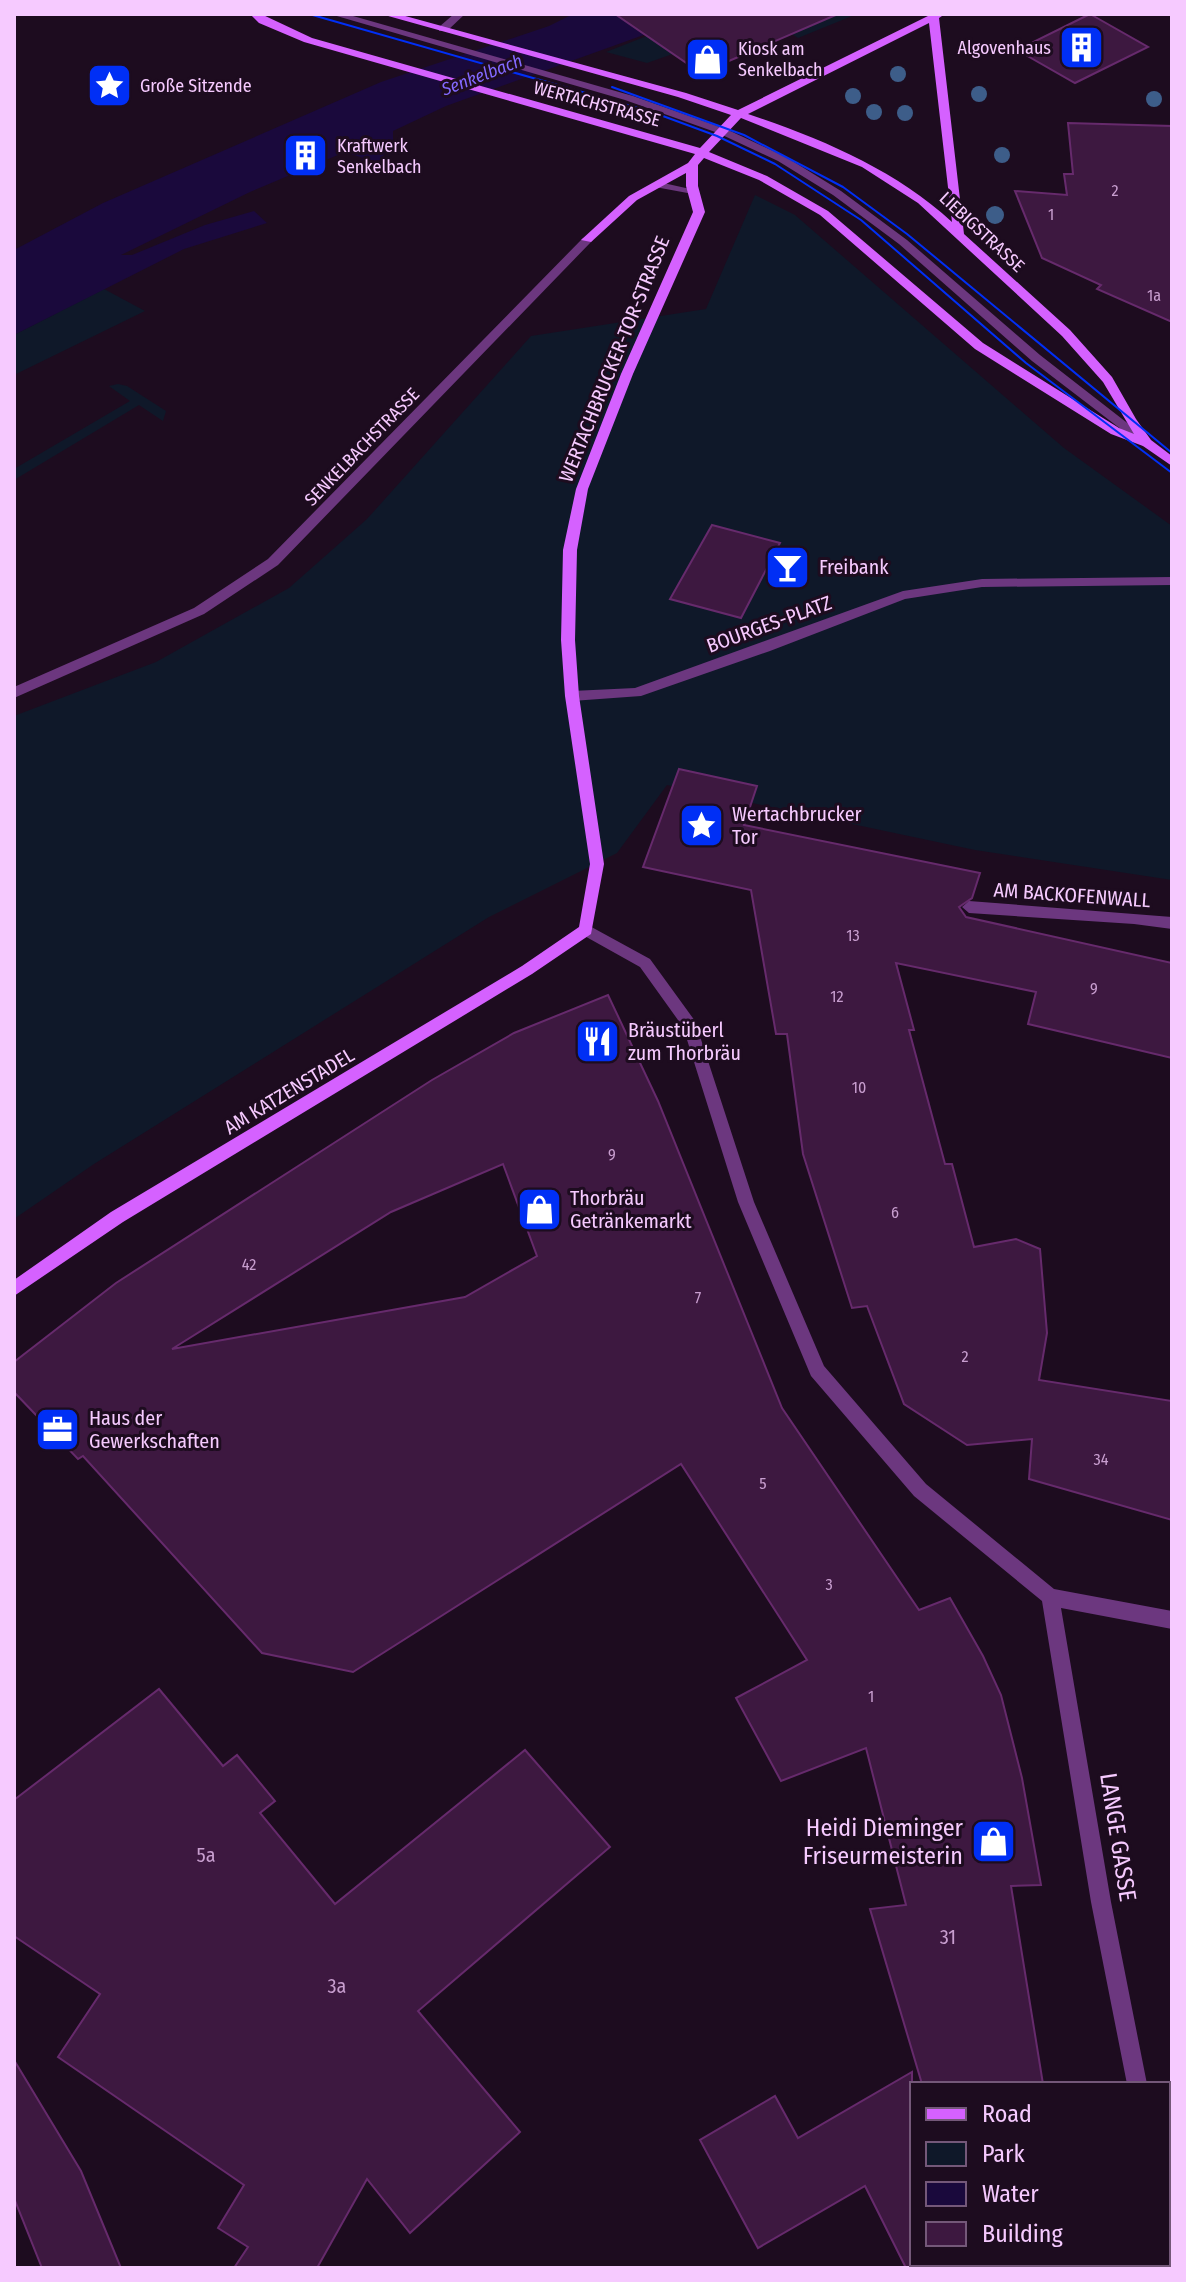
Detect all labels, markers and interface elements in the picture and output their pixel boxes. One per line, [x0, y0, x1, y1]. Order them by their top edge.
building icon: Algovenhaus [1058, 24, 1106, 72]
shop icon: Kiosk am Senkelbach [683, 35, 731, 83]
place label: Algovenhaus [957, 37, 1051, 59]
place label: Kiosk am Senkelbach [738, 38, 823, 81]
water label: Senkelbach [438, 50, 526, 101]
place icon: Große Sitzende [85, 62, 133, 110]
place label: Große Sitzende [140, 75, 252, 97]
street label: WERTACHSTRASSE [531, 77, 663, 131]
building icon: Kraftwerk Senkelbach [282, 132, 330, 180]
place label: Kraftwerk Senkelbach [337, 135, 422, 178]
house number: 2 [1111, 181, 1119, 200]
street label: LIEBIGSTRASSE [935, 187, 1029, 277]
house number: 1 [1048, 205, 1054, 224]
street label: WERTACHBRUCKER-TOR-STRASSE [554, 232, 674, 486]
house number: 1a [1147, 286, 1161, 305]
street label: SENKELBACHSTRASSE [300, 383, 424, 511]
bar icon: Freibank [764, 543, 812, 591]
place label: Freibank [819, 555, 889, 579]
street label: BOURGES-PLATZ [703, 590, 835, 658]
place icon: Wertachbrucker Tor [677, 801, 725, 849]
place label: Wertachbrucker Tor [732, 802, 862, 849]
street label: AM BACKOFENWALL [993, 878, 1151, 912]
house number: 13 [846, 926, 860, 945]
house number: 9 [1090, 979, 1098, 998]
house number: 12 [830, 987, 844, 1006]
restaurant icon: Bräustüberl zum Thorbräu [573, 1018, 621, 1066]
place label: Bräustüberl zum Thorbräu [628, 1018, 741, 1065]
street label: AM KATZENSTADEL [220, 1043, 359, 1139]
house number: 10 [852, 1078, 866, 1097]
house number: 9 [608, 1145, 616, 1164]
shop icon: Thorbräu Getränkemarkt [515, 1186, 563, 1234]
place label: Thorbräu Getränkemarkt [570, 1186, 692, 1233]
house number: 6 [891, 1203, 899, 1222]
house number: 42 [242, 1255, 256, 1274]
house number: 7 [695, 1288, 702, 1307]
house number: 2 [961, 1347, 969, 1366]
office icon: Haus der Gewerkschaften [34, 1406, 82, 1454]
place label: Haus der Gewerkschaften [89, 1406, 220, 1453]
house number: 34 [1094, 1450, 1109, 1469]
house number: 5 [759, 1474, 767, 1493]
house number: 3 [825, 1575, 833, 1594]
house number: 1 [868, 1687, 874, 1706]
street label: LANGE GASSE [1094, 1771, 1142, 1903]
place label: Heidi Dieminger Friseurmeisterin [803, 1814, 964, 1870]
shop icon: Heidi Dieminger Friseurmeisterin [970, 1818, 1018, 1866]
house number: 5a [197, 1843, 215, 1867]
house number: 31 [940, 1925, 956, 1949]
house number: 3a [328, 1974, 346, 1998]
legend [910, 2082, 1170, 2266]
text: Road [982, 2100, 1032, 2128]
text: Park [982, 2140, 1025, 2168]
text: Water [982, 2180, 1039, 2208]
text: Building [982, 2220, 1064, 2248]

